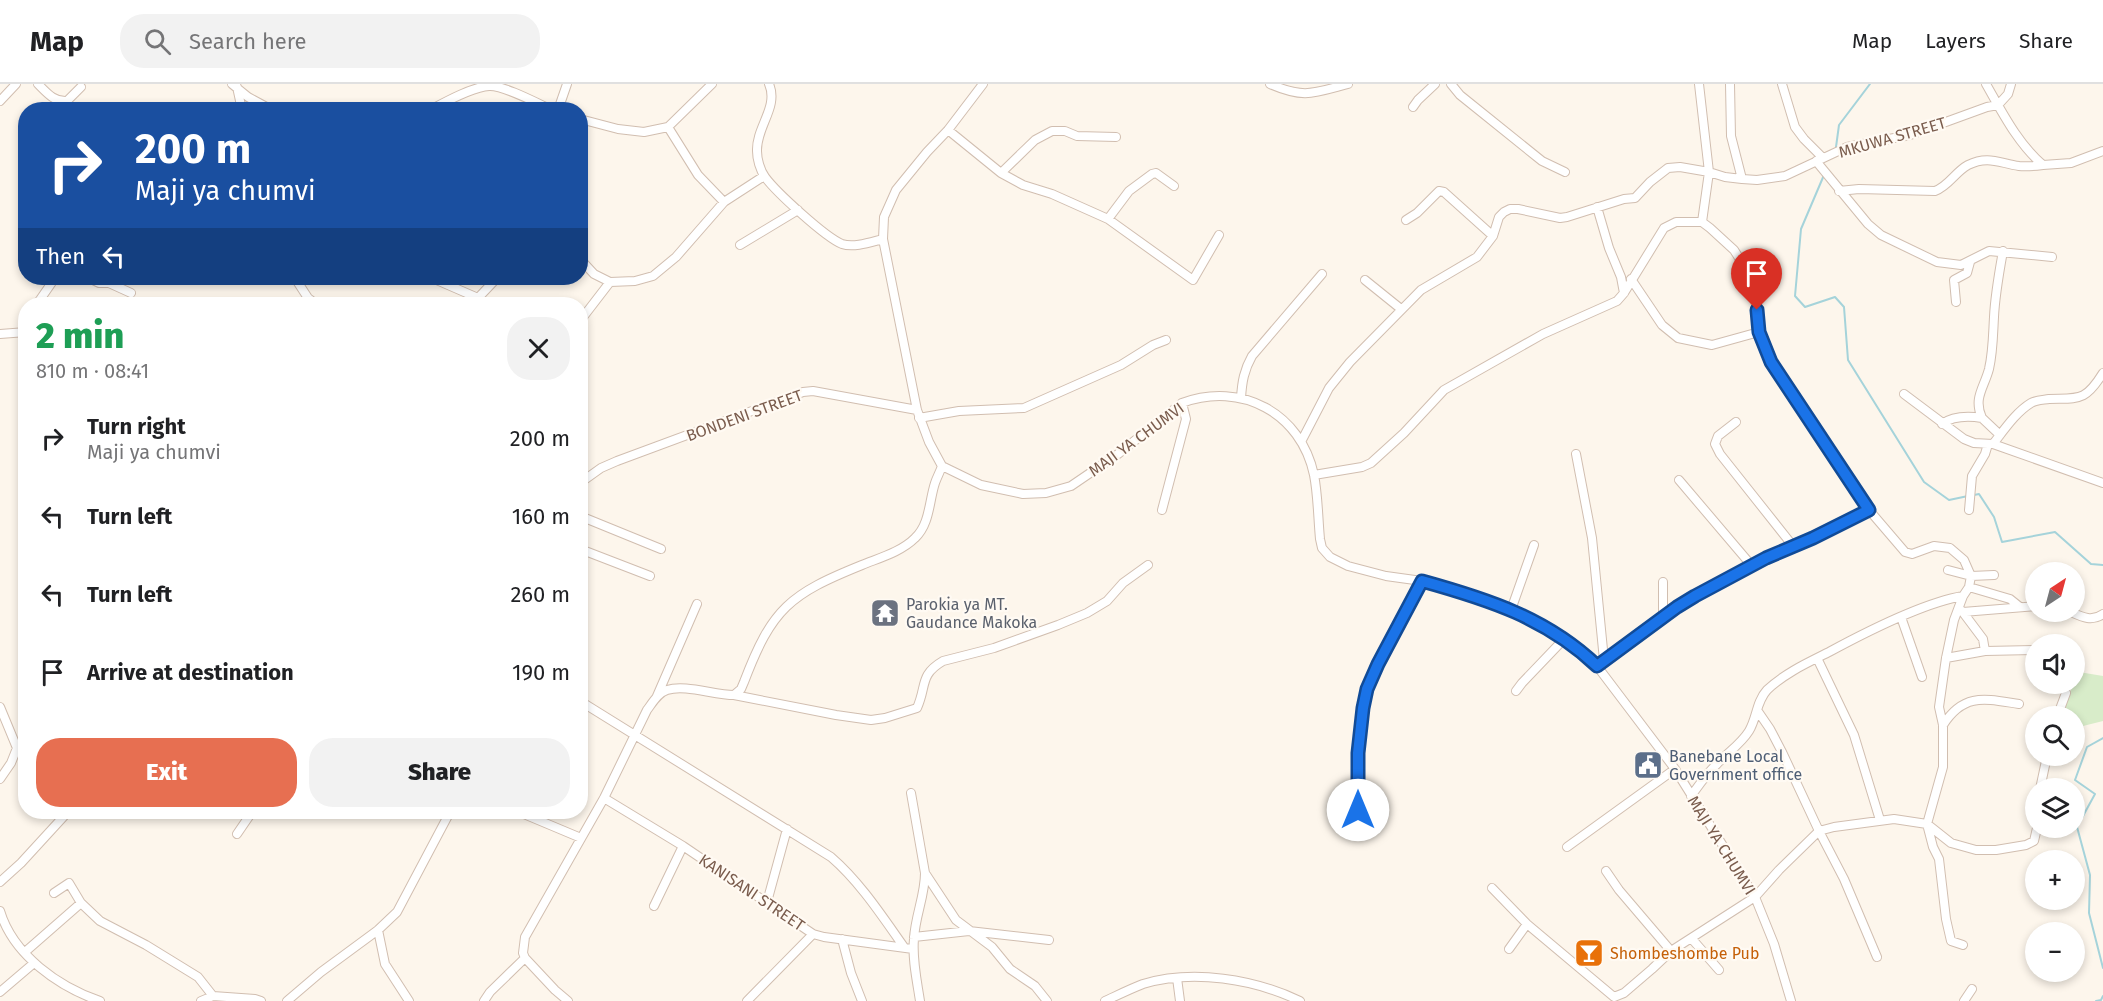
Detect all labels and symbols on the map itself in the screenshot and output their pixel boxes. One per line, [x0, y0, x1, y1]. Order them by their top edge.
street label: MKUWA STREET [1836, 113, 1949, 162]
pin [1731, 248, 1782, 310]
street label: BONDENI STREET [684, 385, 806, 445]
street label: MAJI YA CHUMVI [1085, 398, 1188, 480]
north arrow [2025, 562, 2085, 622]
place label: Parokia ya MT. Gaudance Makoka [906, 595, 1037, 632]
temple icon: Parokia ya MT. Gaudance Makoka [869, 597, 901, 629]
place label: Banebane Local Government office [1669, 747, 1802, 784]
public building icon: Banebane Local Government office [1632, 749, 1664, 781]
position arrow [1326, 778, 1390, 842]
street label: MAJI YA CHUMVI [1683, 792, 1760, 898]
street label: KANISANI STREET [695, 850, 809, 935]
bar icon: Shombeshombe Pub [1573, 937, 1605, 969]
place label: Shombeshombe Pub [1610, 944, 1759, 963]

